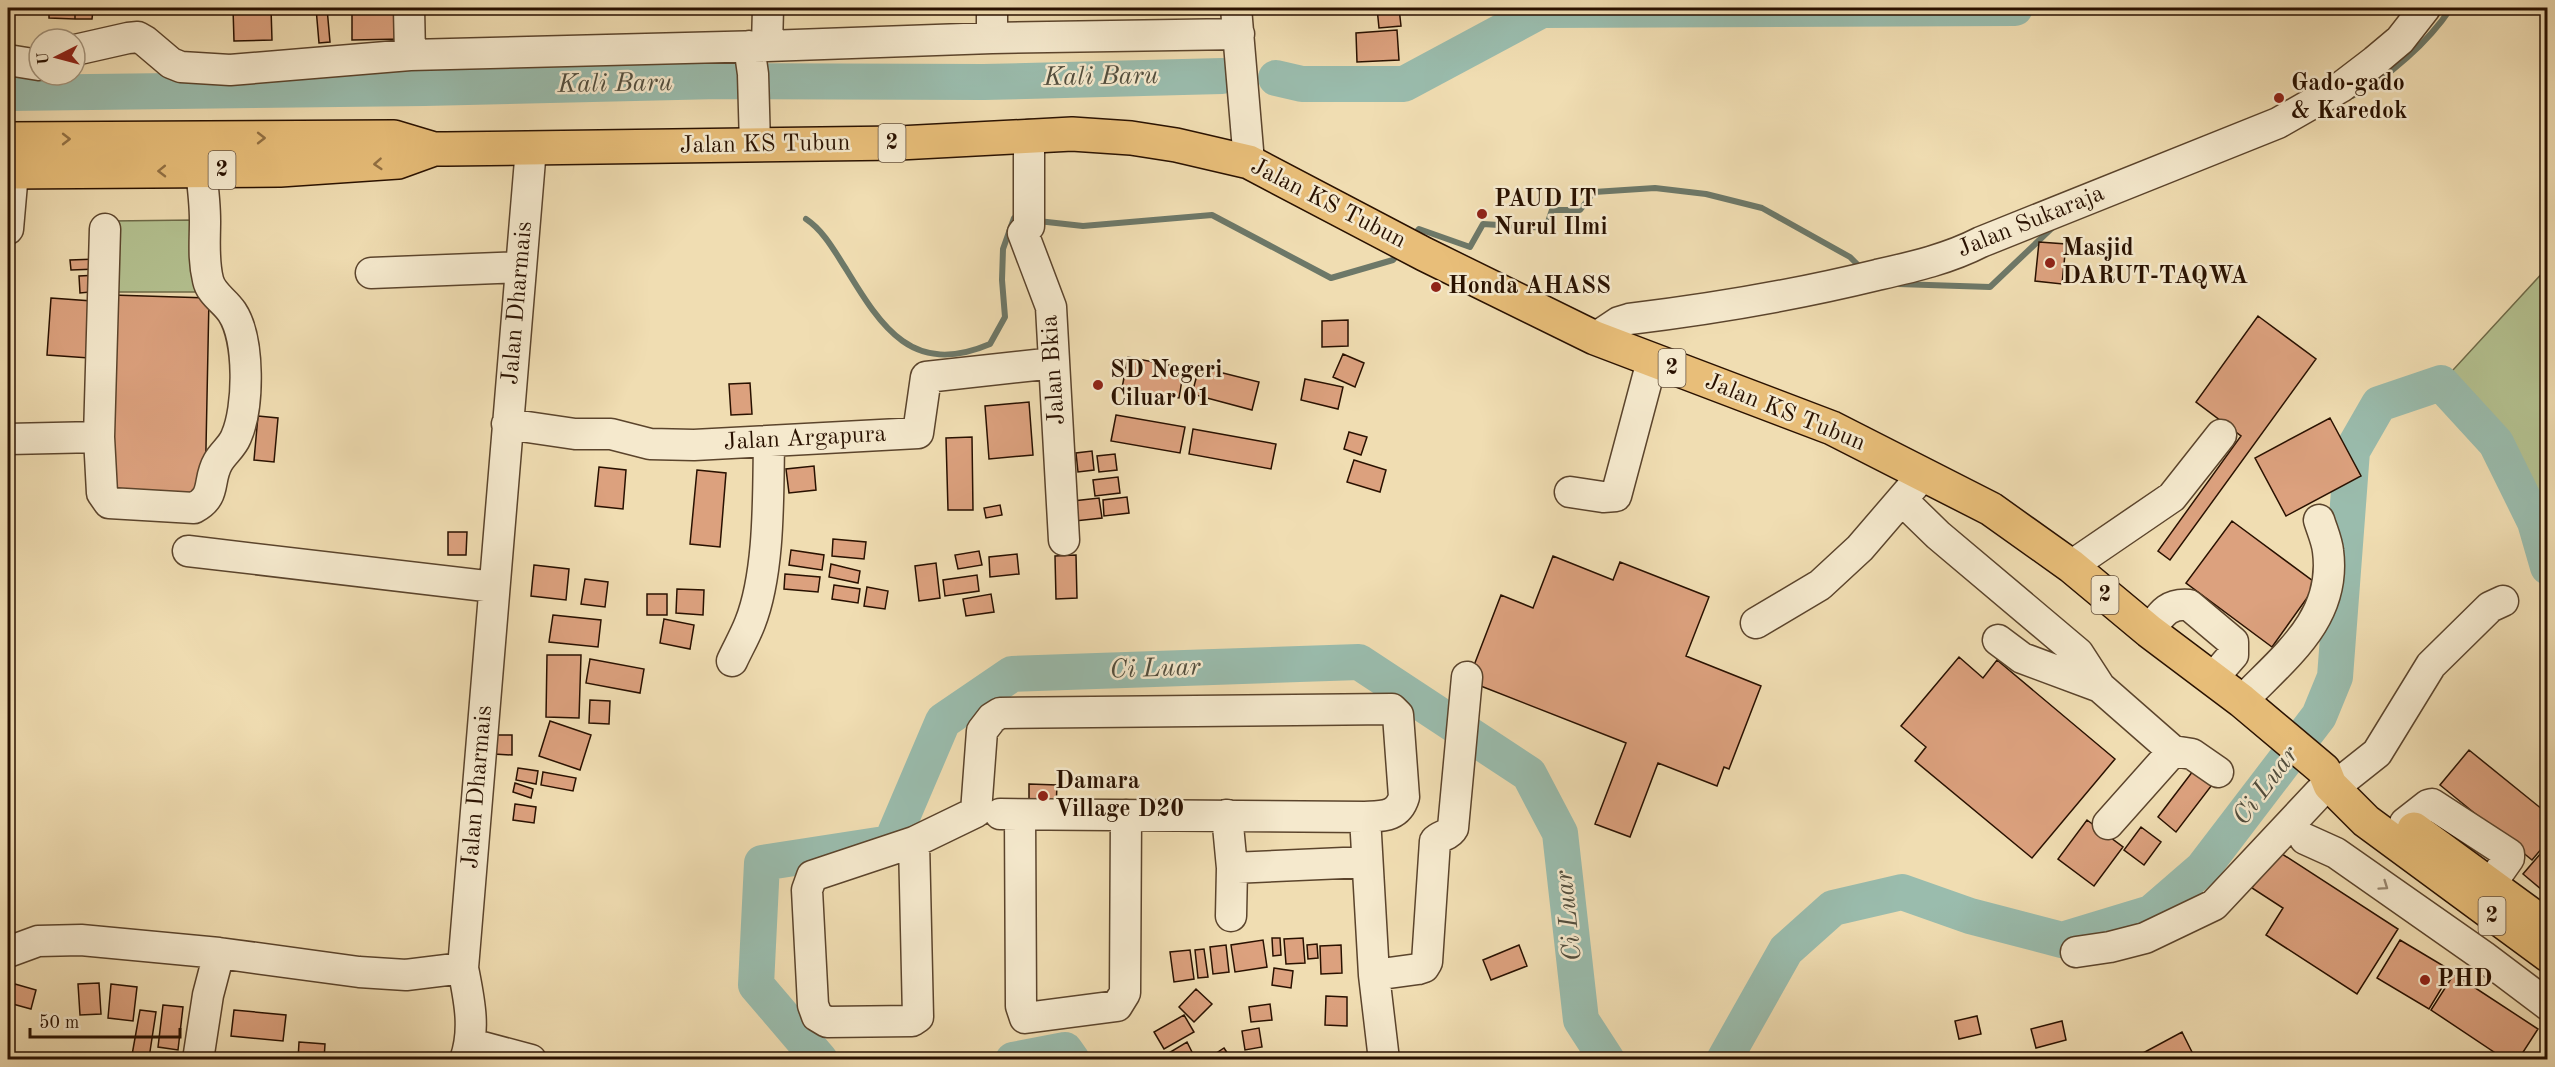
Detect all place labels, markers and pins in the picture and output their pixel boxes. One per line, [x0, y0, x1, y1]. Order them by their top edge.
place label: Gado-gado & Karedok [2291, 72, 2407, 124]
marker: Gado-gado & Karedok [2272, 91, 2286, 105]
place label: PAUD IT Nurul Ilmi [1494, 188, 1608, 240]
marker: PAUD IT Nurul Ilmi [1475, 207, 1489, 221]
place label: Masjid DARUT-TAQWA [2062, 237, 2248, 289]
marker: Masjid DARUT-TAQWA [2043, 256, 2057, 270]
place label: Honda AHASS [1448, 275, 1611, 299]
marker: Honda AHASS [1429, 280, 1443, 294]
place label: SD Negeri Ciluar 01 [1110, 359, 1222, 411]
marker: SD Negeri Ciluar 01 [1091, 378, 1105, 392]
place label: Damara Village D20 [1055, 770, 1184, 822]
marker: Damara Village D20 [1036, 789, 1050, 803]
place label: PHD [2437, 968, 2493, 992]
marker: PHD [2418, 973, 2432, 987]

